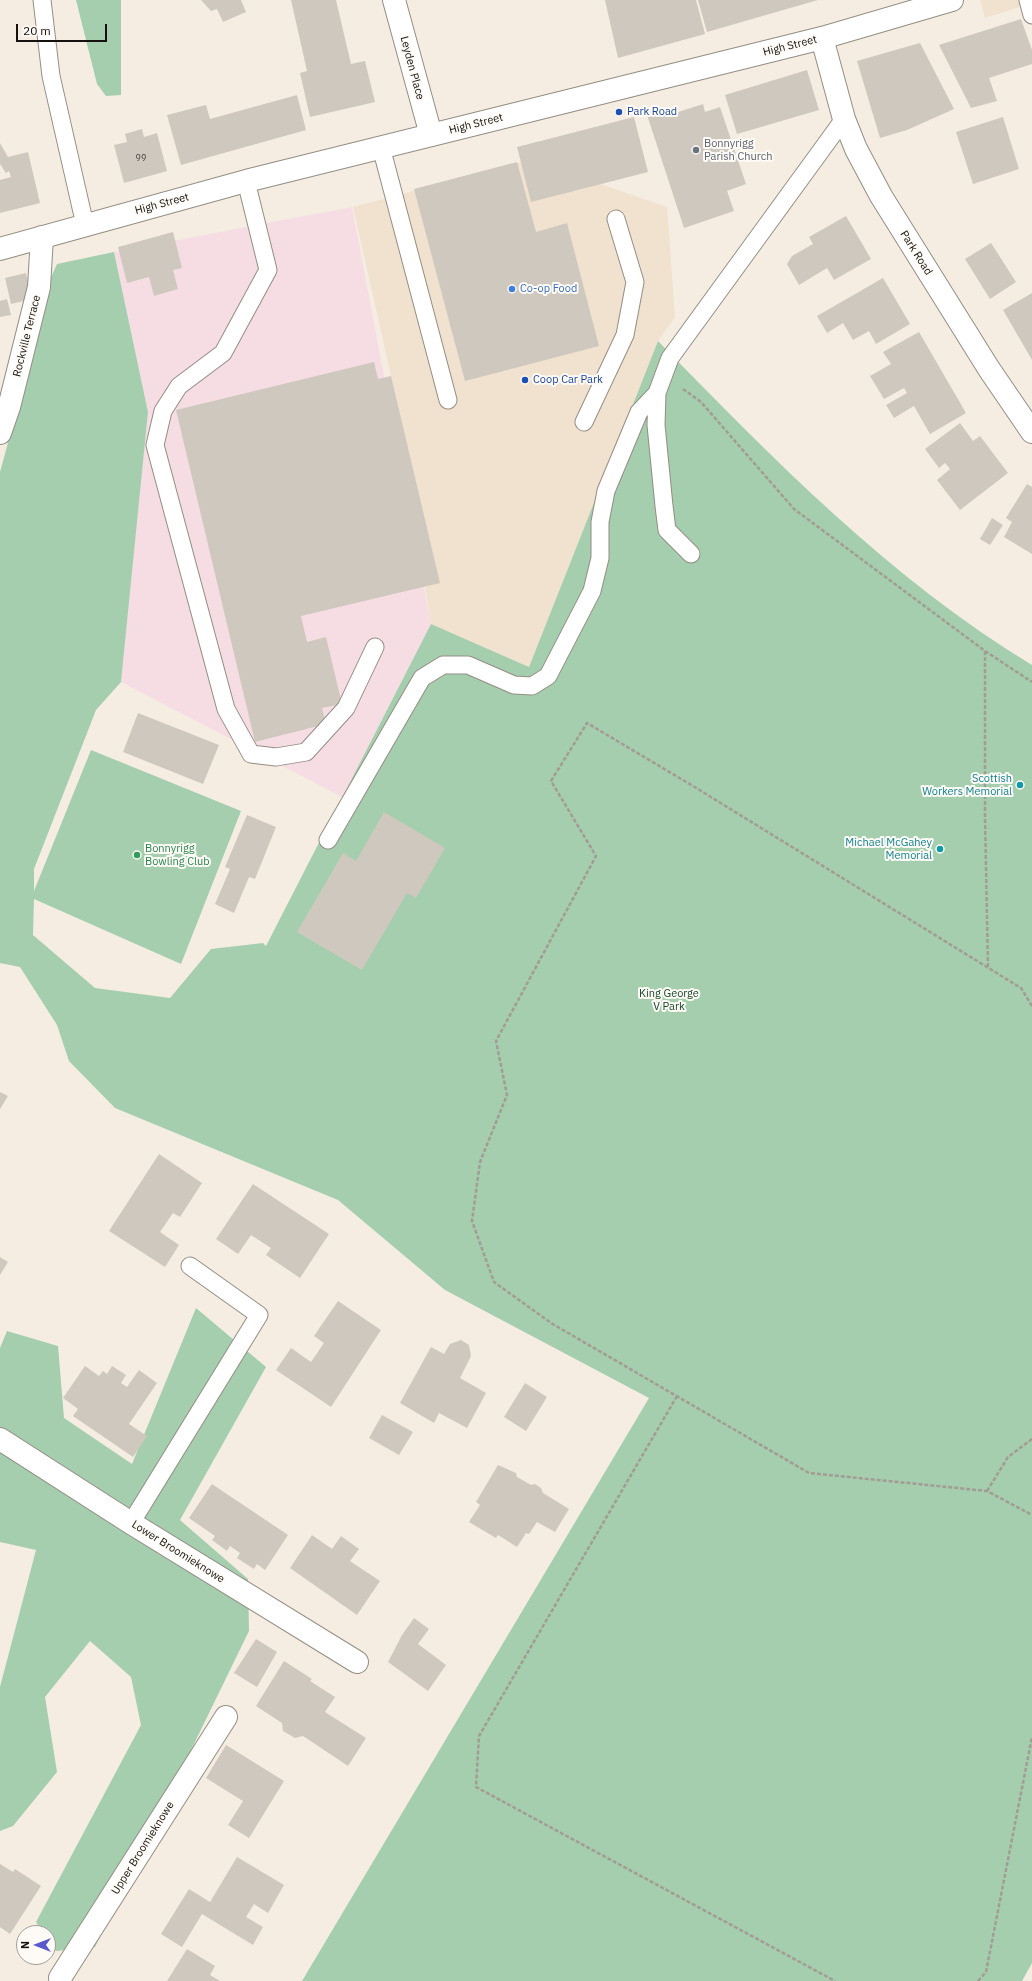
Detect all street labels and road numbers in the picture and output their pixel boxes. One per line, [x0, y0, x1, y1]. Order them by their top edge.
street label: High Street [762, 33, 818, 59]
street label: Leyden Place [397, 35, 427, 101]
street label: High Street [448, 111, 504, 137]
street label: High Street [134, 190, 190, 218]
street label: Park Road [897, 228, 935, 278]
street label: Rockville Terrace [10, 294, 44, 378]
street label: Lower Broomieknowe [129, 1518, 227, 1586]
street label: Upper Broomieknowe [109, 1799, 177, 1897]

